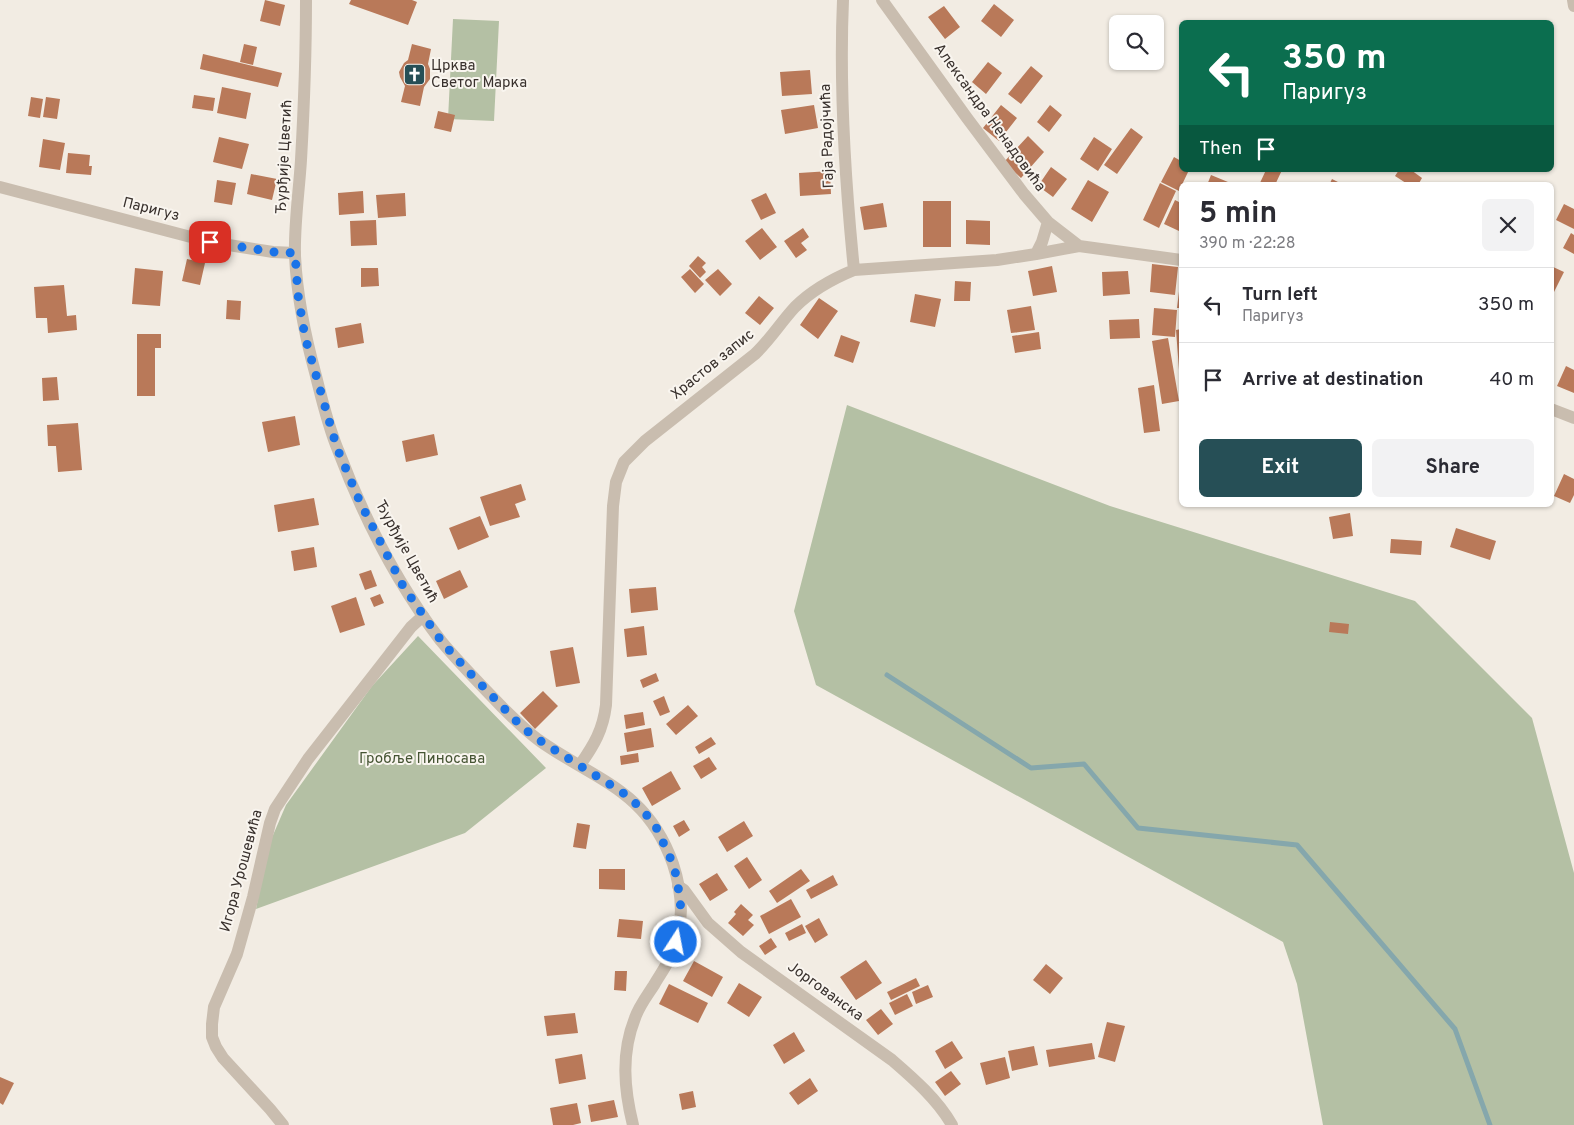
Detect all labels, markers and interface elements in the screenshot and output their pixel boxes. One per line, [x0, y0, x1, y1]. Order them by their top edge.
map controls [1109, 15, 1164, 70]
button: search [1109, 15, 1164, 70]
text: 350 m [1282, 37, 1387, 81]
street label: Александра Ненадовића [929, 40, 1049, 196]
icon: left [1199, 40, 1264, 105]
place label: Црква Светог Марка [431, 57, 527, 93]
church icon: Црква Светог Марка [403, 63, 427, 87]
text: Паригуз [1282, 80, 1367, 107]
street label: Гаја Радојчића [817, 83, 839, 189]
street label: Ђурђије Цветић [273, 99, 297, 215]
icon: arrive [1252, 135, 1280, 163]
text: Then [1199, 137, 1242, 161]
street label: Паригуз [121, 194, 181, 226]
text: 5 min [1199, 196, 1277, 233]
button: close [1482, 199, 1534, 251]
pin [189, 221, 231, 263]
icon: arrive [196, 228, 224, 256]
text: 390 m · 22:28 [1199, 234, 1296, 254]
text: Turn left [1242, 283, 1318, 307]
icon: left [1199, 291, 1227, 319]
text: 350 m [1478, 293, 1534, 317]
text: Паригуз [1242, 307, 1304, 327]
street label: Храстов запис [668, 326, 758, 404]
icon: arrive [1199, 366, 1227, 394]
text: Arrive at destination [1242, 368, 1423, 392]
text: 40 m [1489, 368, 1534, 392]
button: Exit [1199, 439, 1362, 497]
button: Share [1372, 439, 1534, 497]
street label: Ђурђије Цветић [370, 497, 442, 607]
park label: Гробље Пиносава [359, 750, 485, 769]
street label: Игора Урошевића [217, 808, 267, 934]
position arrow [649, 915, 701, 967]
street label: Јоргованска [783, 958, 867, 1026]

